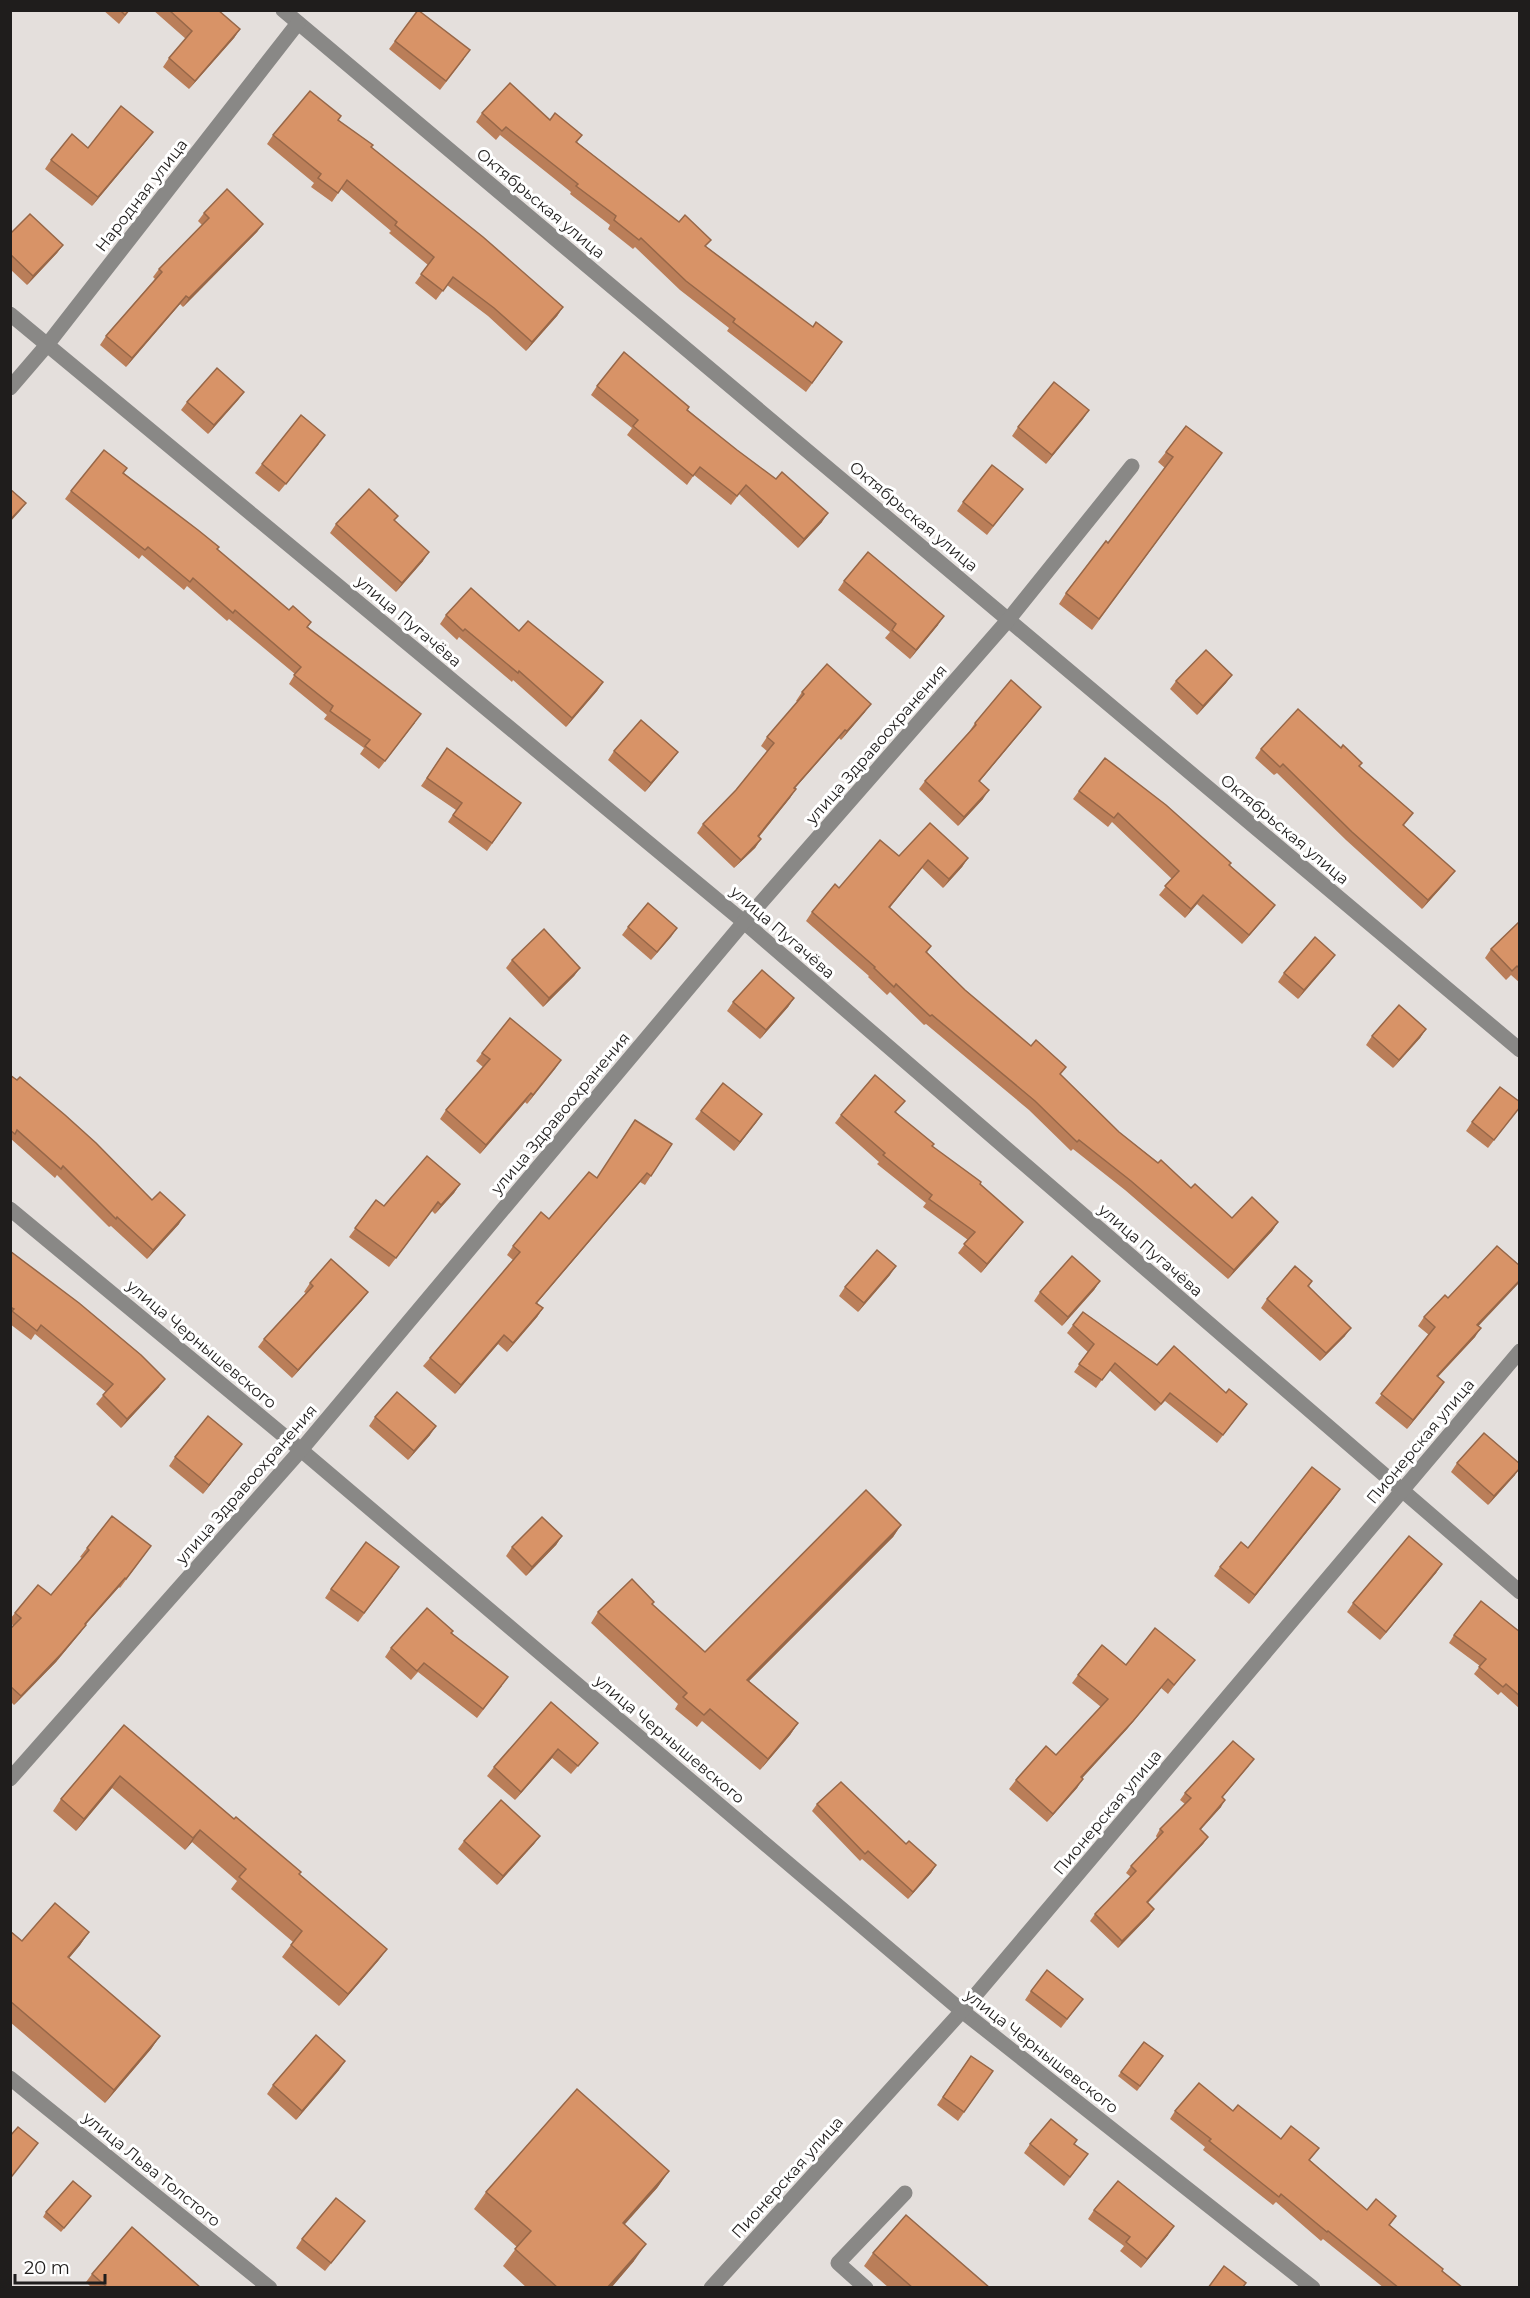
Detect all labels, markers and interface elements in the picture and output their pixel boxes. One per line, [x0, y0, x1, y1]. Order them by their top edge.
street label: Народная улица [91, 135, 191, 256]
street label: Октябрьская улица [473, 144, 609, 263]
street label: Октябрьская улица [846, 457, 982, 576]
street label: улица Пугачёва [351, 571, 465, 671]
street label: улица Здравоохранения [801, 661, 951, 829]
street label: Октябрьская улица [1217, 770, 1353, 889]
street label: улица Пугачёва [726, 881, 839, 983]
street label: улица Здравоохранения [486, 1029, 634, 1199]
street label: улица Пугачёва [1094, 1199, 1207, 1301]
street label: улица Чернышевского [122, 1275, 281, 1413]
street label: Пионерская улица [1363, 1375, 1478, 1508]
street label: улица Здравоохранения [171, 1401, 321, 1569]
street label: улица Чернышевского [590, 1670, 749, 1808]
street label: Пионерская улица [1050, 1746, 1165, 1879]
street label: улица Чернышевского [960, 1985, 1122, 2117]
street label: улица Льва Толстого [78, 2107, 224, 2231]
street label: Пионерская улица [728, 2113, 847, 2242]
scale bar [15, 2247, 105, 2285]
text: 20 m [24, 2257, 70, 2279]

